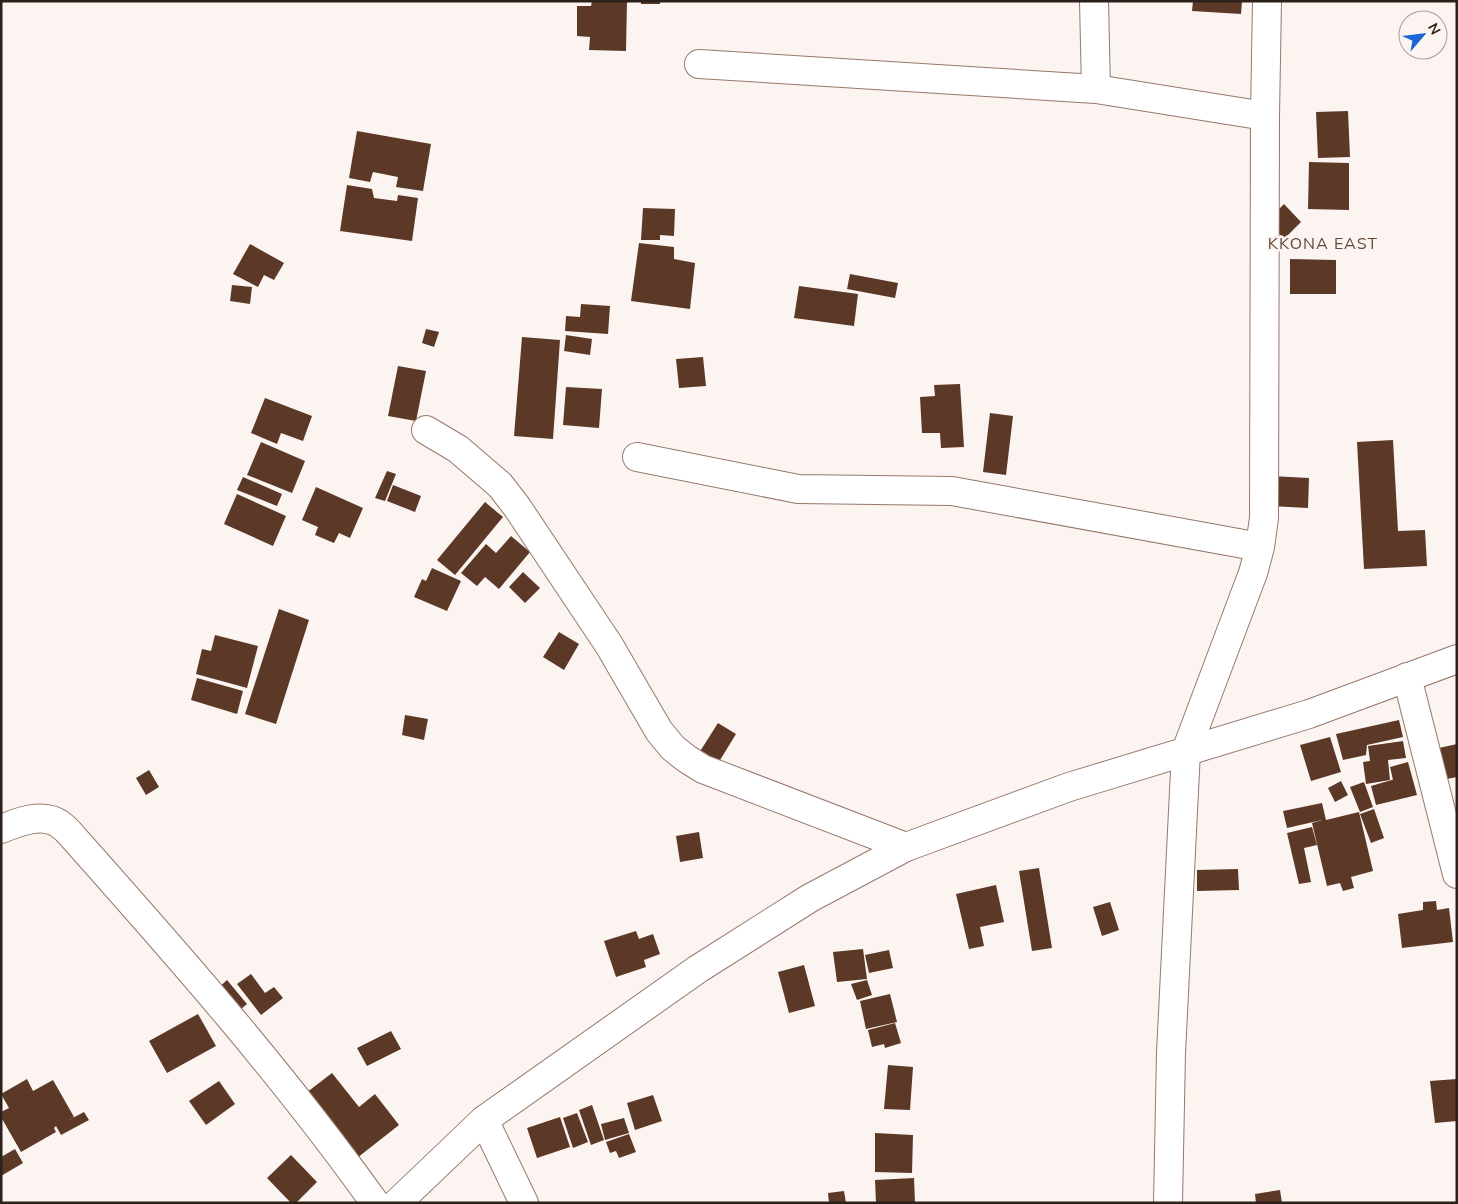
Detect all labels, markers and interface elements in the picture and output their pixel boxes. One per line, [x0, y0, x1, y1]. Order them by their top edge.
north arrow [1398, 10, 1448, 60]
text: N [1424, 20, 1445, 38]
district label: KKONA EAST [1268, 233, 1378, 253]

